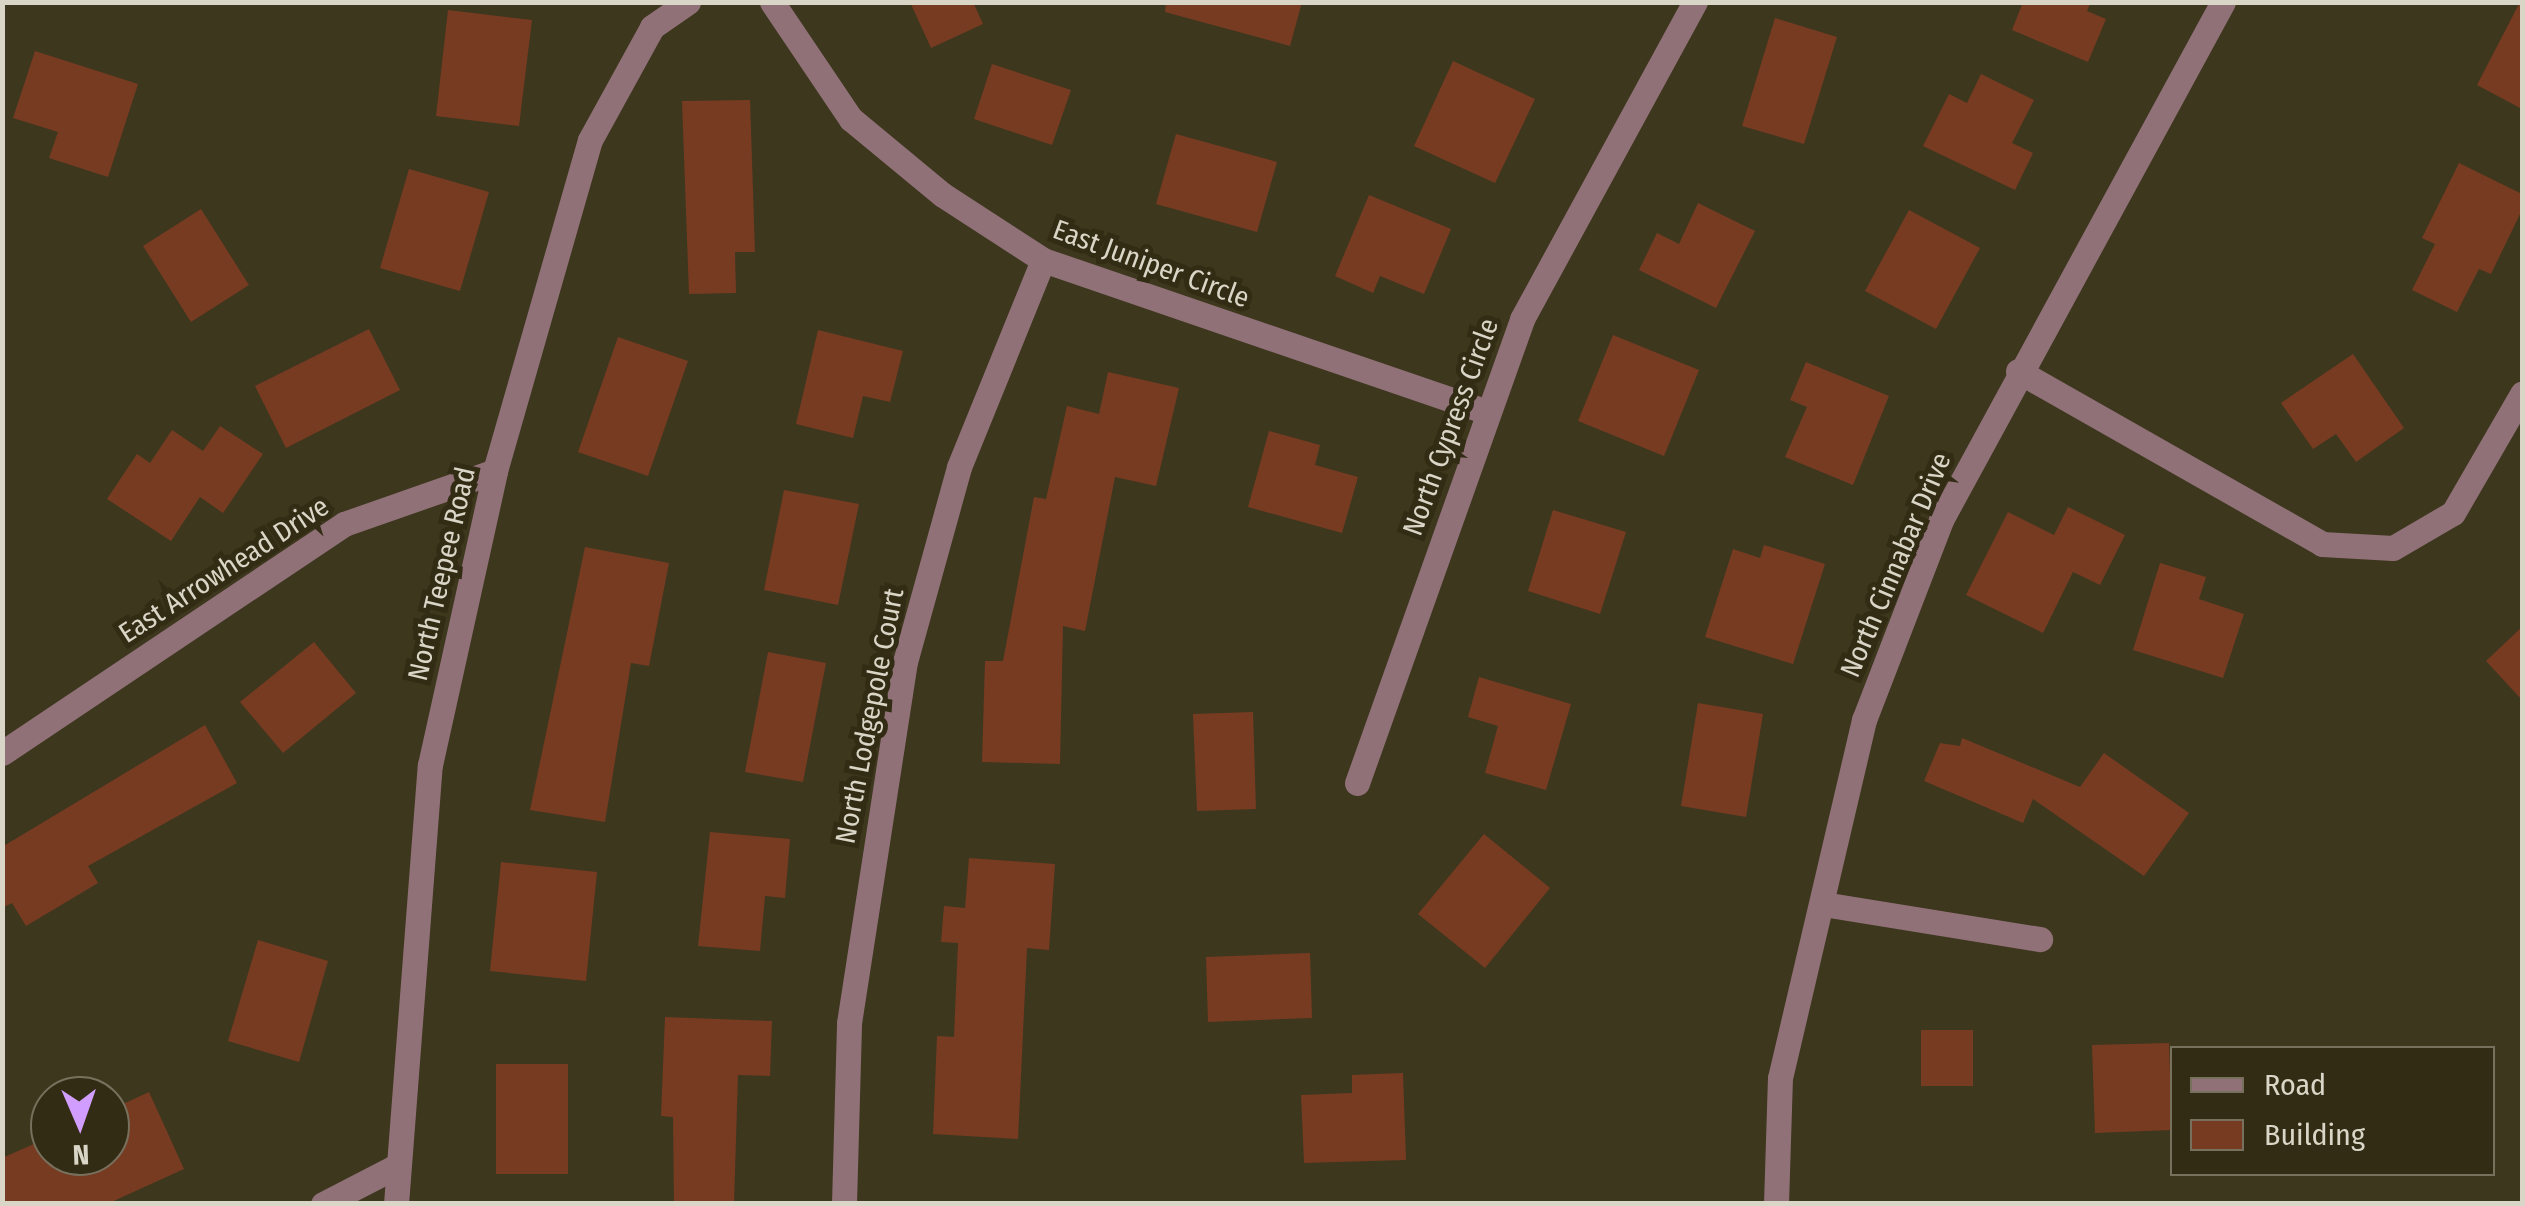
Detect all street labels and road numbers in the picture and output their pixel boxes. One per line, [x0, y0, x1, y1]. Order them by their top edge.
street label: East Juniper Circle [1048, 213, 1254, 315]
street label: North Cypress Circle [1396, 314, 1506, 540]
street label: North Cinnabar Drive [1834, 448, 1958, 682]
street label: North Teepee Road [401, 464, 483, 684]
street label: East Arrowhead Drive [113, 490, 335, 650]
street label: North Lodgepole Court [829, 586, 911, 846]

